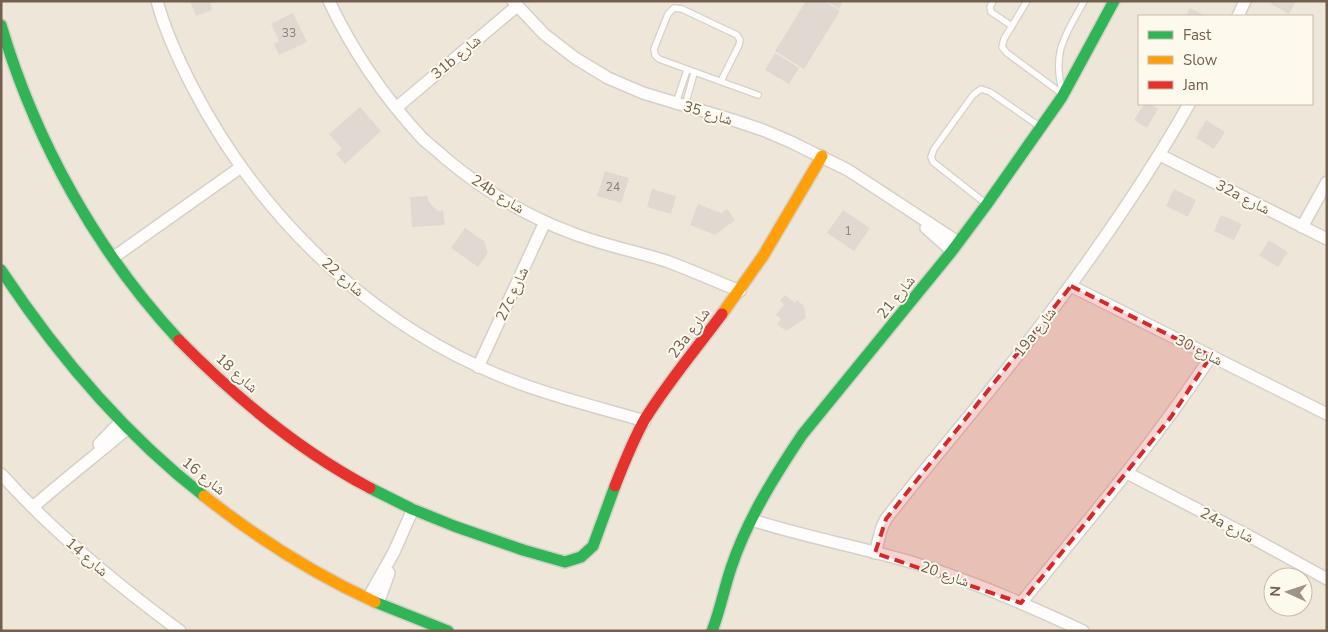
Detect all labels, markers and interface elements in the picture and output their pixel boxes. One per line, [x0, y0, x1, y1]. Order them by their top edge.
legend [1138, 15, 1313, 105]
house number: 33 [282, 25, 296, 41]
text: Fast [1183, 25, 1212, 45]
street label: 31b شارع [427, 30, 485, 84]
text: Slow [1183, 50, 1218, 70]
text: Jam [1182, 75, 1209, 95]
street label: شارع 35 [681, 96, 735, 130]
street label: 24b شارع [468, 170, 528, 218]
street label: 32a شارع [1212, 175, 1274, 219]
house number: 24 [606, 179, 620, 195]
house number: 1 [844, 223, 852, 239]
street label: شارع 22 [317, 253, 369, 301]
street label: 27c شارع [491, 264, 533, 324]
street label: شارع 21 [872, 271, 920, 323]
street label: 19a شارع [1009, 303, 1061, 361]
street label: 23a شارع [663, 304, 715, 362]
street label: شارع 30 [1172, 330, 1226, 370]
street label: شارع 18 [212, 349, 263, 397]
street label: شارع 16 [178, 452, 230, 500]
street label: 24a شارع [1197, 502, 1258, 548]
street label: شارع 14 [61, 533, 113, 581]
street label: شارع 20 [918, 556, 972, 592]
north arrow [1263, 567, 1313, 617]
text: N [1266, 586, 1285, 597]

